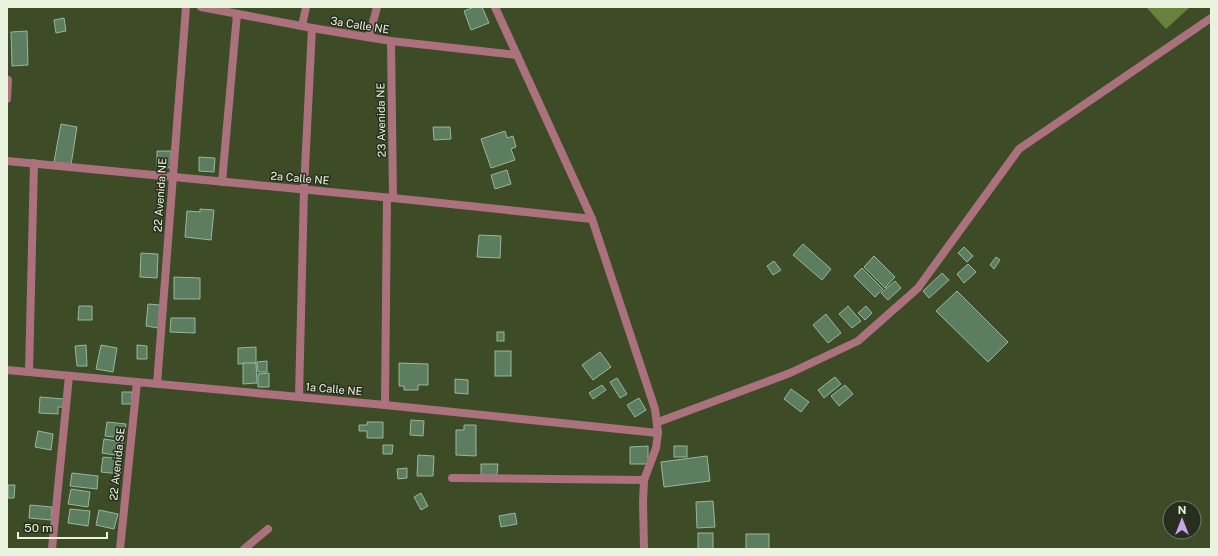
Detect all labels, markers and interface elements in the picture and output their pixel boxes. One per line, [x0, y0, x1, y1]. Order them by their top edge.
street label: 3a Calle NE [330, 14, 390, 36]
street label: 23 Avenida NE [374, 82, 388, 157]
street label: 22 Avenida NE [151, 157, 169, 232]
street label: 2a Calle NE [270, 169, 330, 187]
street label: 1a Calle NE [305, 381, 363, 397]
street label: 22 Avenida SE [107, 427, 127, 501]
north arrow [1162, 500, 1202, 540]
text: N [1178, 504, 1186, 516]
scale bar [18, 514, 107, 540]
text: 50 m [24, 521, 52, 535]

